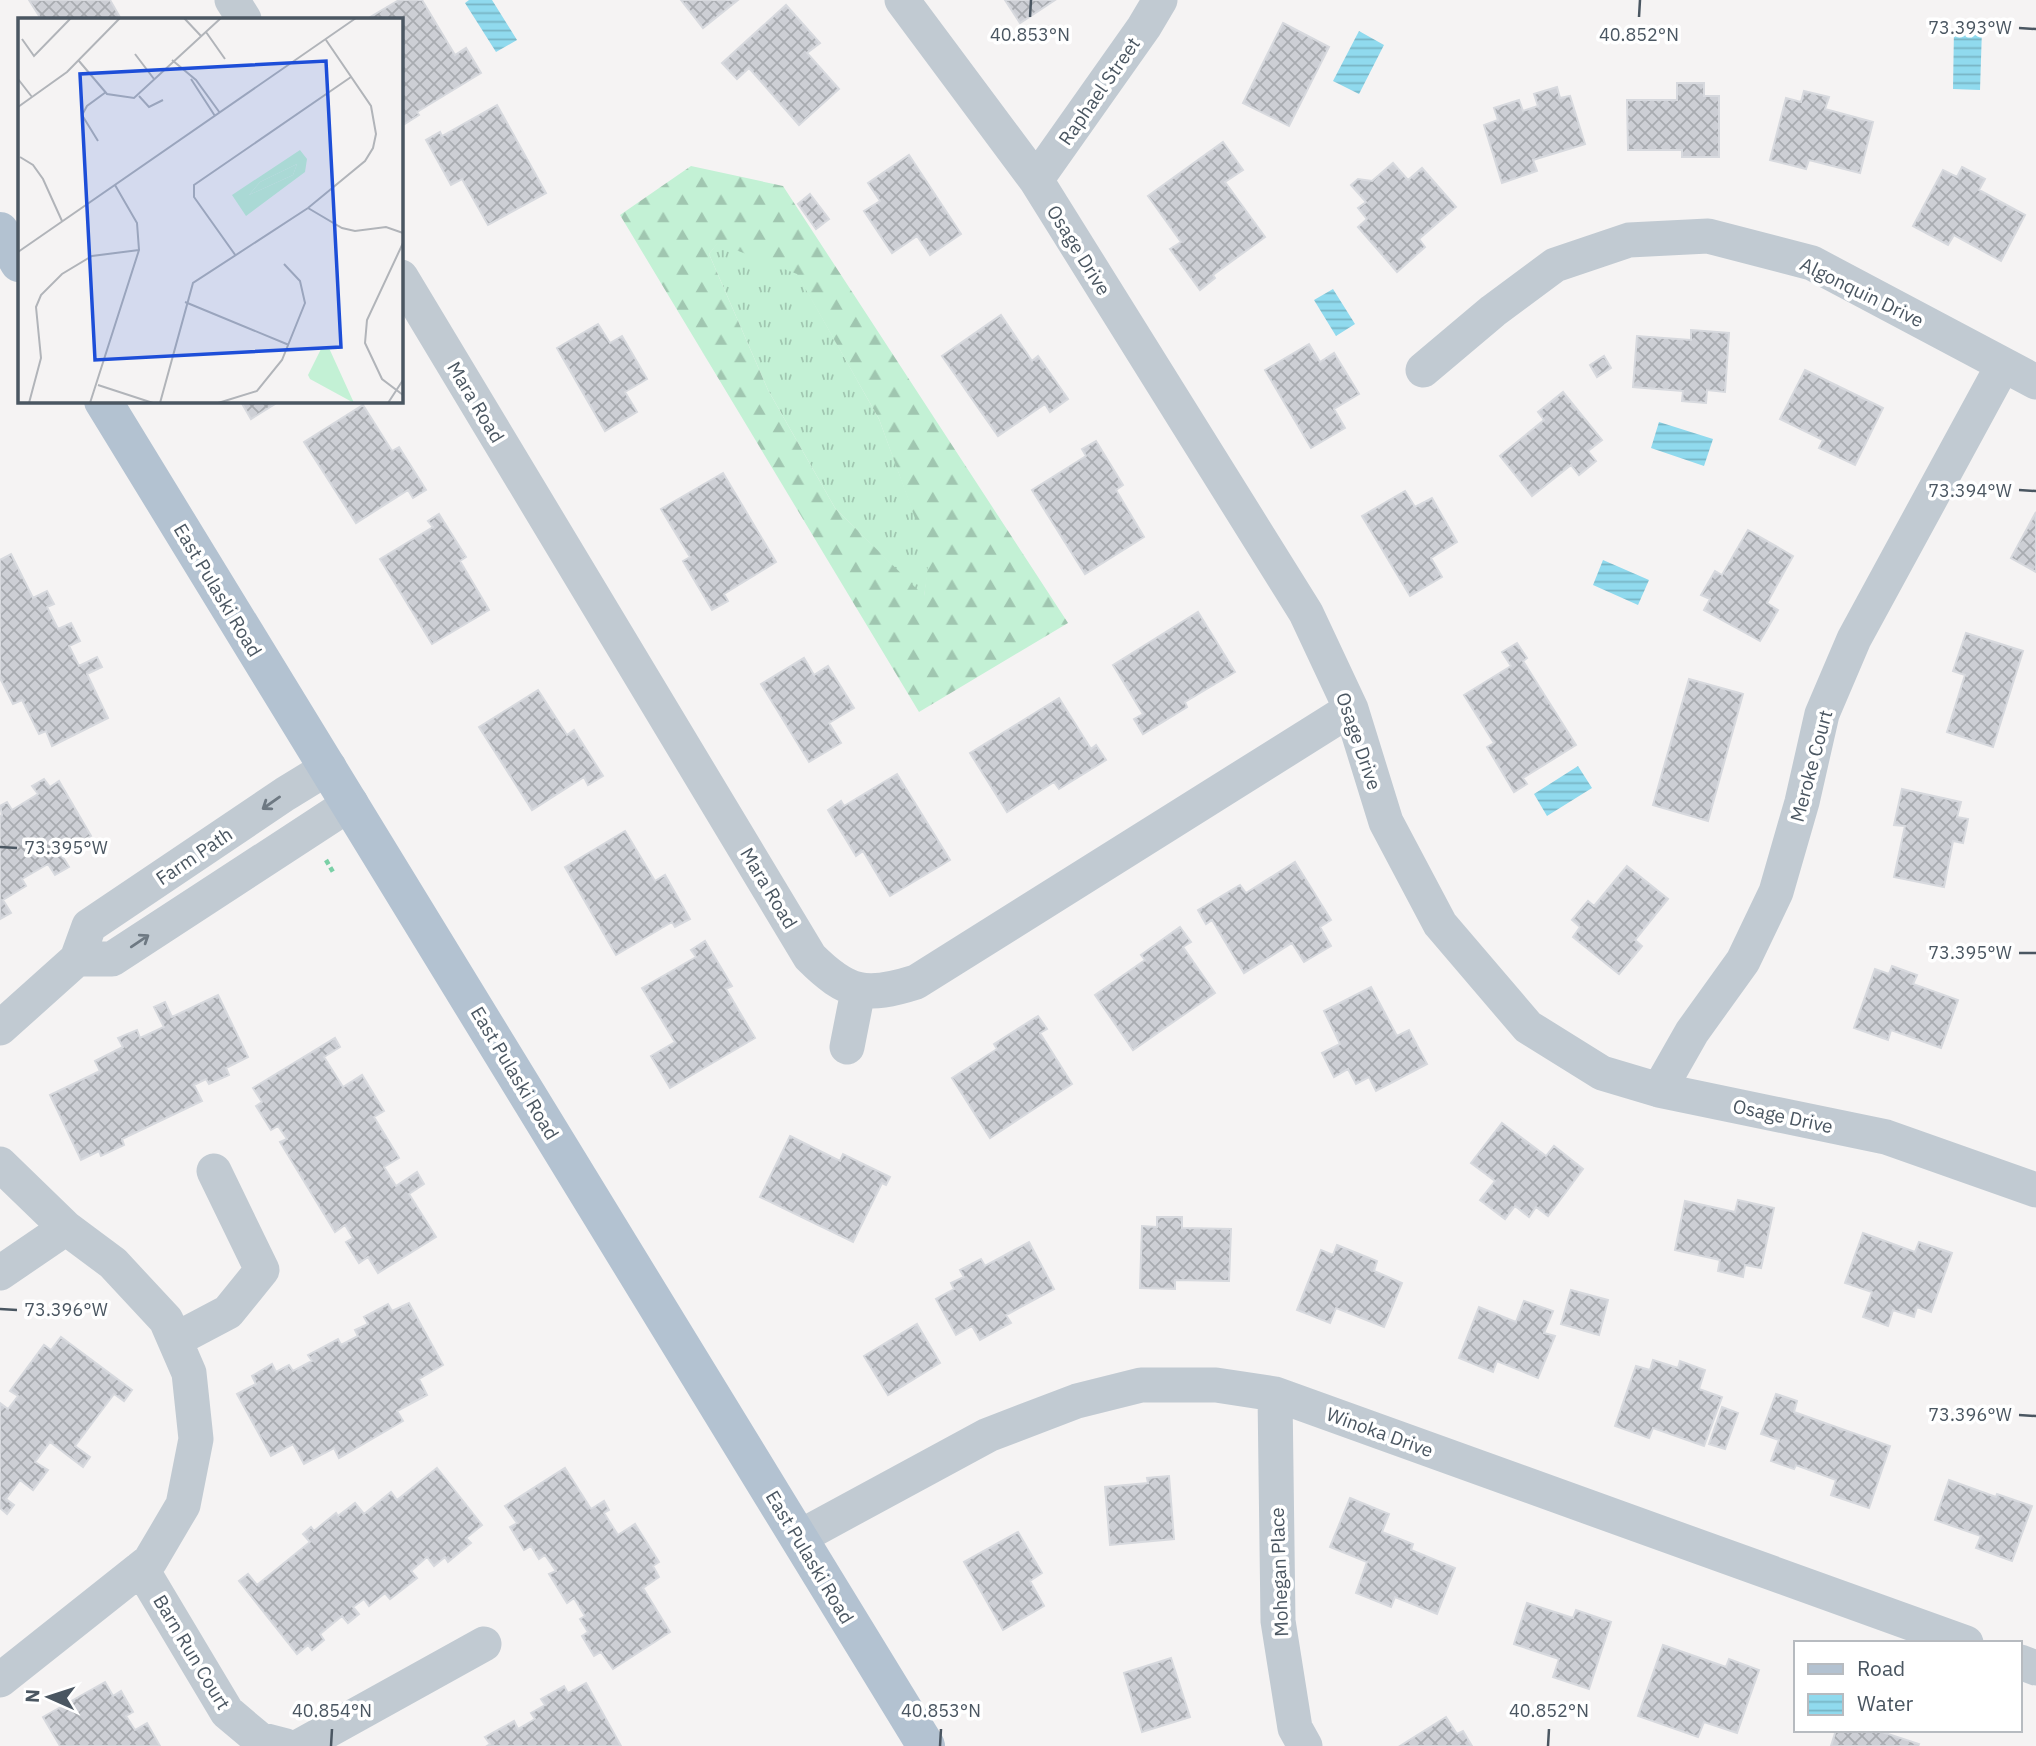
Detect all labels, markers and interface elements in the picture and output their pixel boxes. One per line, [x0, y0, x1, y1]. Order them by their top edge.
text: 73.393°W [1928, 16, 2012, 39]
inset map [18, 18, 402, 402]
text: 40.853°N [990, 23, 1070, 46]
text: 40.852°N [1599, 23, 1679, 46]
street label: Raphael Street [1053, 32, 1145, 150]
street label: Osage Drive [1042, 200, 1116, 300]
street label: Algonquin Drive [1796, 252, 1928, 332]
street label: Mara Road [442, 357, 510, 447]
text: 73.394°W [1928, 479, 2012, 502]
street label: East Pulaski Road [169, 519, 267, 661]
street label: Osage Drive [1331, 689, 1387, 793]
street label: Meroke Court [1785, 707, 1837, 825]
one-way arrow [262, 796, 281, 810]
street label: Farm Path [151, 822, 237, 890]
text: 73.395°W [24, 836, 108, 859]
street label: Mara Road [735, 843, 803, 933]
one-way arrow [129, 934, 149, 948]
text: 73.395°W [1928, 941, 2012, 964]
street label: East Pulaski Road [466, 1002, 564, 1144]
street label: Osage Drive [1731, 1094, 1835, 1138]
text: 73.396°W [24, 1298, 108, 1321]
street label: Winoka Drive [1323, 1402, 1437, 1462]
text: 73.396°W [1928, 1403, 2012, 1426]
street label: East Pulaski Road [761, 1486, 859, 1628]
street label: Mohegan Place [1265, 1507, 1293, 1637]
street label: Barn Run Court [148, 1590, 236, 1714]
legend [1794, 1641, 2022, 1732]
text: Road [1857, 1654, 1905, 1682]
north arrow [14, 1662, 84, 1732]
text: N [20, 1689, 44, 1704]
text: Water [1857, 1689, 1914, 1717]
text: 40.854°N [292, 1699, 372, 1722]
text: 40.853°N [901, 1699, 981, 1722]
text: 40.852°N [1509, 1699, 1589, 1722]

